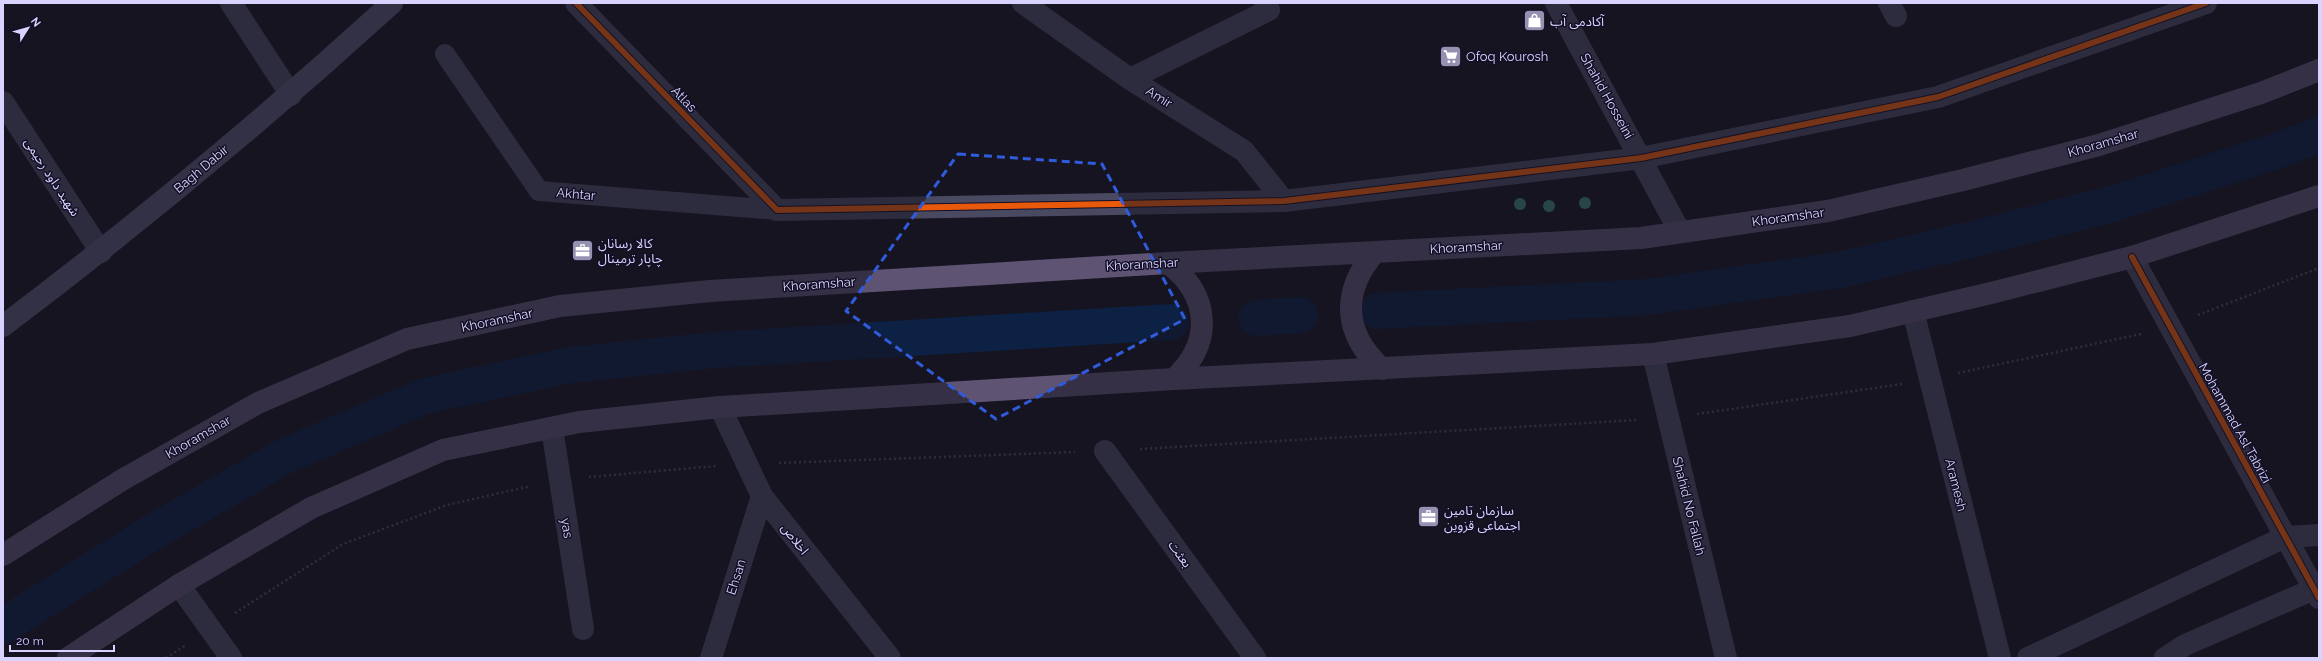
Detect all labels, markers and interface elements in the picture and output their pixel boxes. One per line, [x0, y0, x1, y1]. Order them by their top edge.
north arrow [8, 8, 48, 48]
shop icon: آکادمی آب [1522, 8, 1548, 34]
place label: آکادمی آب [1550, 14, 1605, 30]
text: N [28, 15, 43, 30]
supermarket icon: Ofoq Kourosh [1437, 43, 1463, 69]
place label: Ofoq Kourosh [1466, 49, 1548, 64]
street label: Shahid Hosseini [1577, 51, 1637, 141]
street label: Atlas [668, 83, 700, 115]
street label: Amir [1143, 83, 1175, 111]
street label: Khoramshar [2066, 126, 2140, 160]
street label: شهید داود رحیمی [20, 135, 83, 220]
street label: Bagh Dabir [171, 142, 232, 196]
street label: Akhtar [556, 185, 597, 203]
street label: Khoramshar [1751, 204, 1825, 229]
place label: کالا رسانان چاپار ترمینال [598, 236, 663, 268]
office icon: کالا رسانان چاپار ترمینال [569, 237, 595, 263]
street label: Khoramshar [1429, 238, 1503, 256]
street label: Khoramshar [1105, 255, 1179, 273]
street label: Khoramshar [782, 274, 856, 294]
street label: Khoramshar [460, 305, 535, 335]
street label: Mohammad Asl Tabrizi [2196, 360, 2274, 486]
street label: Khoramshar [163, 412, 234, 462]
street label: Shahid No Fallah [1670, 455, 1708, 557]
street label: Aramesh [1942, 457, 1970, 513]
place label: سازمان تامین اجتماعی قزوین [1444, 503, 1520, 534]
office icon: سازمان تامین اجتماعی قزوین [1416, 504, 1442, 530]
street label: yas [558, 517, 576, 539]
street label: اخلاص [777, 520, 812, 558]
street label: بعثت [1165, 538, 1195, 570]
street label: Ehsan [723, 557, 749, 597]
scale bar [10, 627, 114, 653]
text: 20 m [16, 634, 44, 648]

